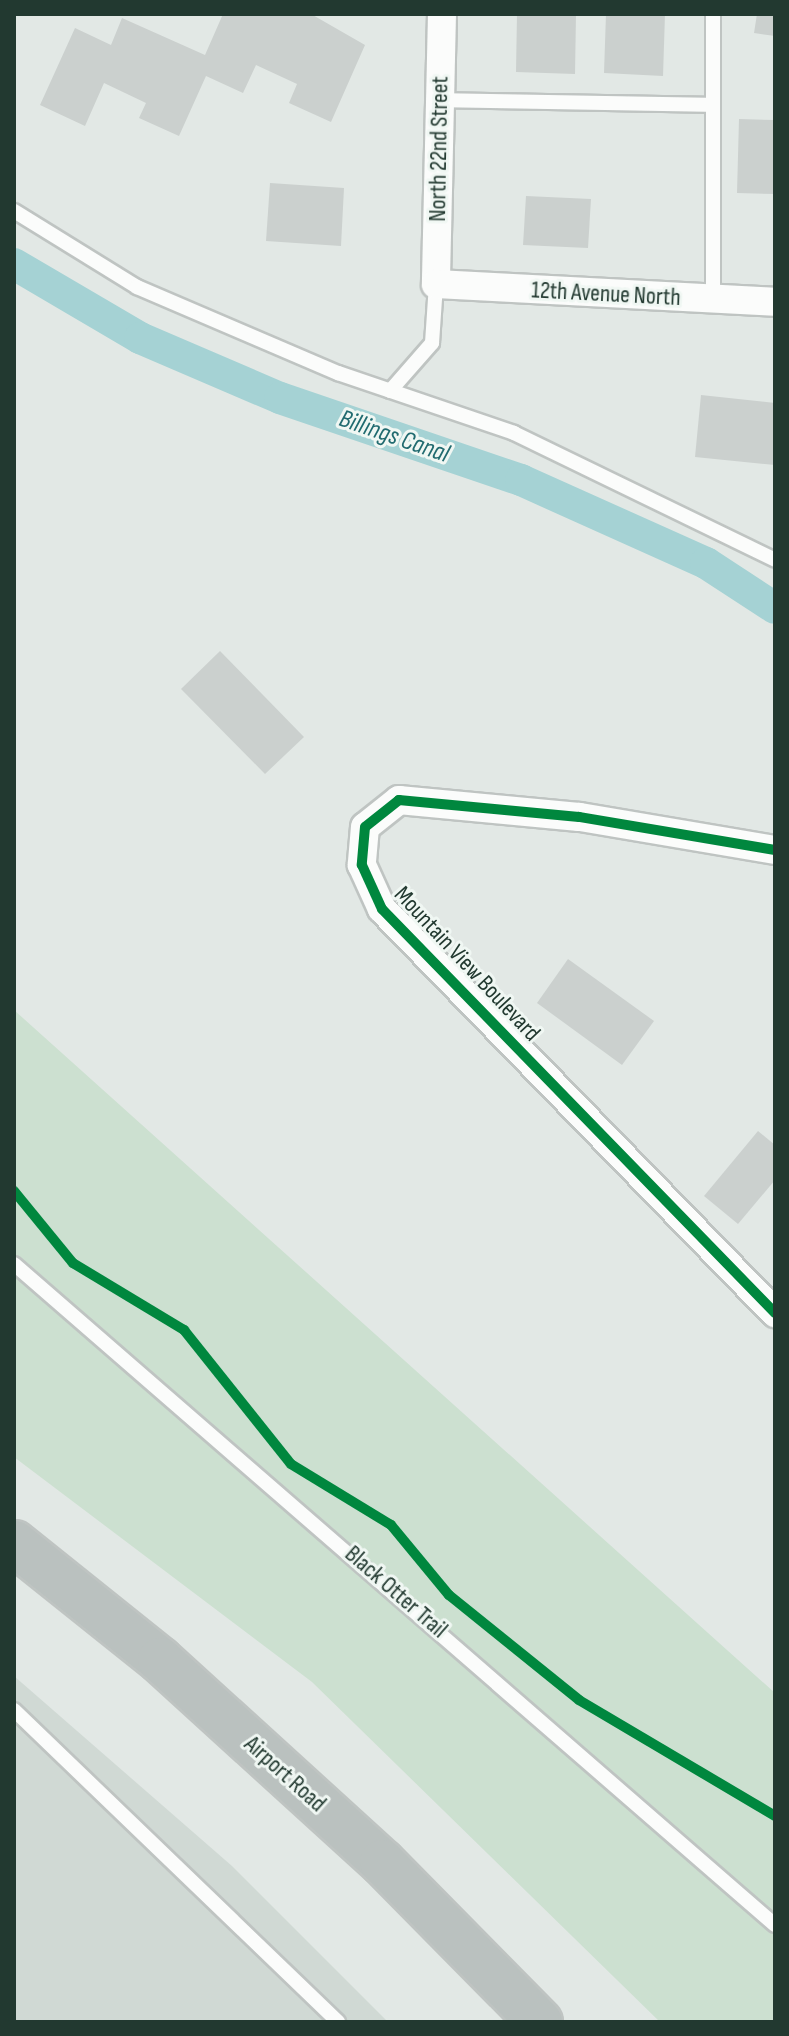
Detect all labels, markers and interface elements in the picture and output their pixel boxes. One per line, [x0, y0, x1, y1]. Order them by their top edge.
street label: North 22nd Street [423, 76, 455, 222]
street label: 12th Avenue North [531, 276, 681, 312]
water label: Billings Canal [335, 404, 453, 470]
street label: Mountain View Boulevard [388, 881, 546, 1047]
street label: Black Otter Trail [339, 1540, 453, 1644]
street label: Airport Road [238, 1730, 332, 1818]

